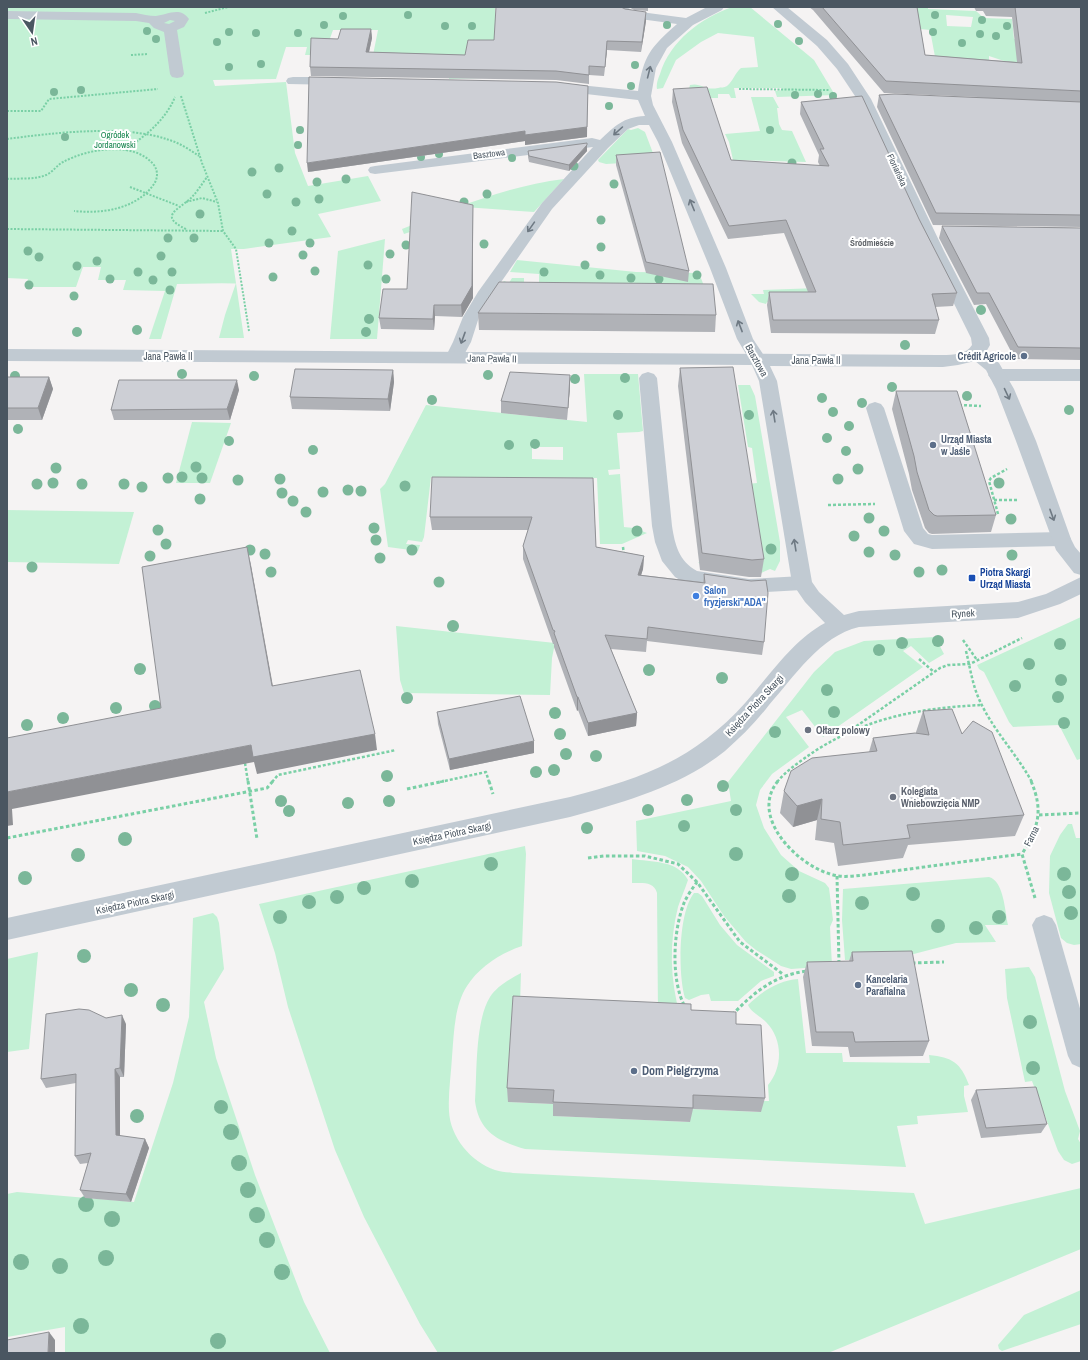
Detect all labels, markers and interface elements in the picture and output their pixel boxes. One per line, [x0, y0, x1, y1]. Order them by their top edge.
north arrow [12, 12, 52, 52]
text: N [30, 34, 39, 49]
one-way arrow [646, 66, 653, 79]
one-way arrow [613, 126, 623, 136]
park label: Ogródek Jordanowski [94, 129, 136, 151]
street label: Basztowa [472, 146, 506, 162]
street label: Floriańska [884, 152, 910, 188]
one-way arrow [687, 199, 695, 211]
one-way arrow [527, 222, 535, 233]
district label: Śródmieście [850, 237, 894, 249]
one-way arrow [735, 320, 743, 332]
one-way arrow [459, 331, 467, 343]
street label: Basztowa [742, 342, 771, 379]
street label: Jana Pawła II [143, 350, 193, 363]
place label: Crédit Agricole [958, 350, 1016, 363]
marker: Crédit Agricole [1019, 351, 1029, 361]
street label: Jana Pawła II [467, 352, 517, 365]
street label: Jana Pawła II [791, 354, 841, 367]
one-way arrow [1003, 387, 1011, 399]
one-way arrow [770, 410, 778, 423]
place label: Urząd Miasta w Jaśle [941, 433, 992, 458]
marker: Urząd Miasta w Jaśle [928, 440, 938, 450]
one-way arrow [1049, 509, 1057, 521]
one-way arrow [791, 539, 799, 552]
place label: Piotra Skargi Urząd Miasta [980, 566, 1031, 591]
marker: Piotra Skargi Urząd Miasta [967, 573, 977, 583]
place label: Salon fryzjerski"ADA" [704, 584, 766, 609]
marker: Salon fryzjerski"ADA" [691, 591, 701, 601]
street label: Rynek [951, 606, 976, 621]
street label: Księdza Piotra Skargi [722, 672, 786, 739]
place label: Ołtarz polowy [816, 724, 870, 737]
marker: Ołtarz polowy [803, 725, 813, 735]
place label: Kolegiata Wniebowzięcia NMP [901, 785, 980, 810]
marker: Kolegiata Wniebowzięcia NMP [888, 792, 898, 802]
street label: Księdza Piotra Skargi [412, 819, 492, 848]
street label: Farna [1021, 824, 1042, 849]
street label: Księdza Piotra Skargi [95, 888, 175, 917]
place label: Kancelaria Parafialna [866, 973, 908, 998]
marker: Kancelaria Parafialna [853, 980, 863, 990]
place label: Dom Pielgrzyma [642, 1063, 719, 1079]
marker: Dom Pielgrzyma [629, 1066, 639, 1076]

